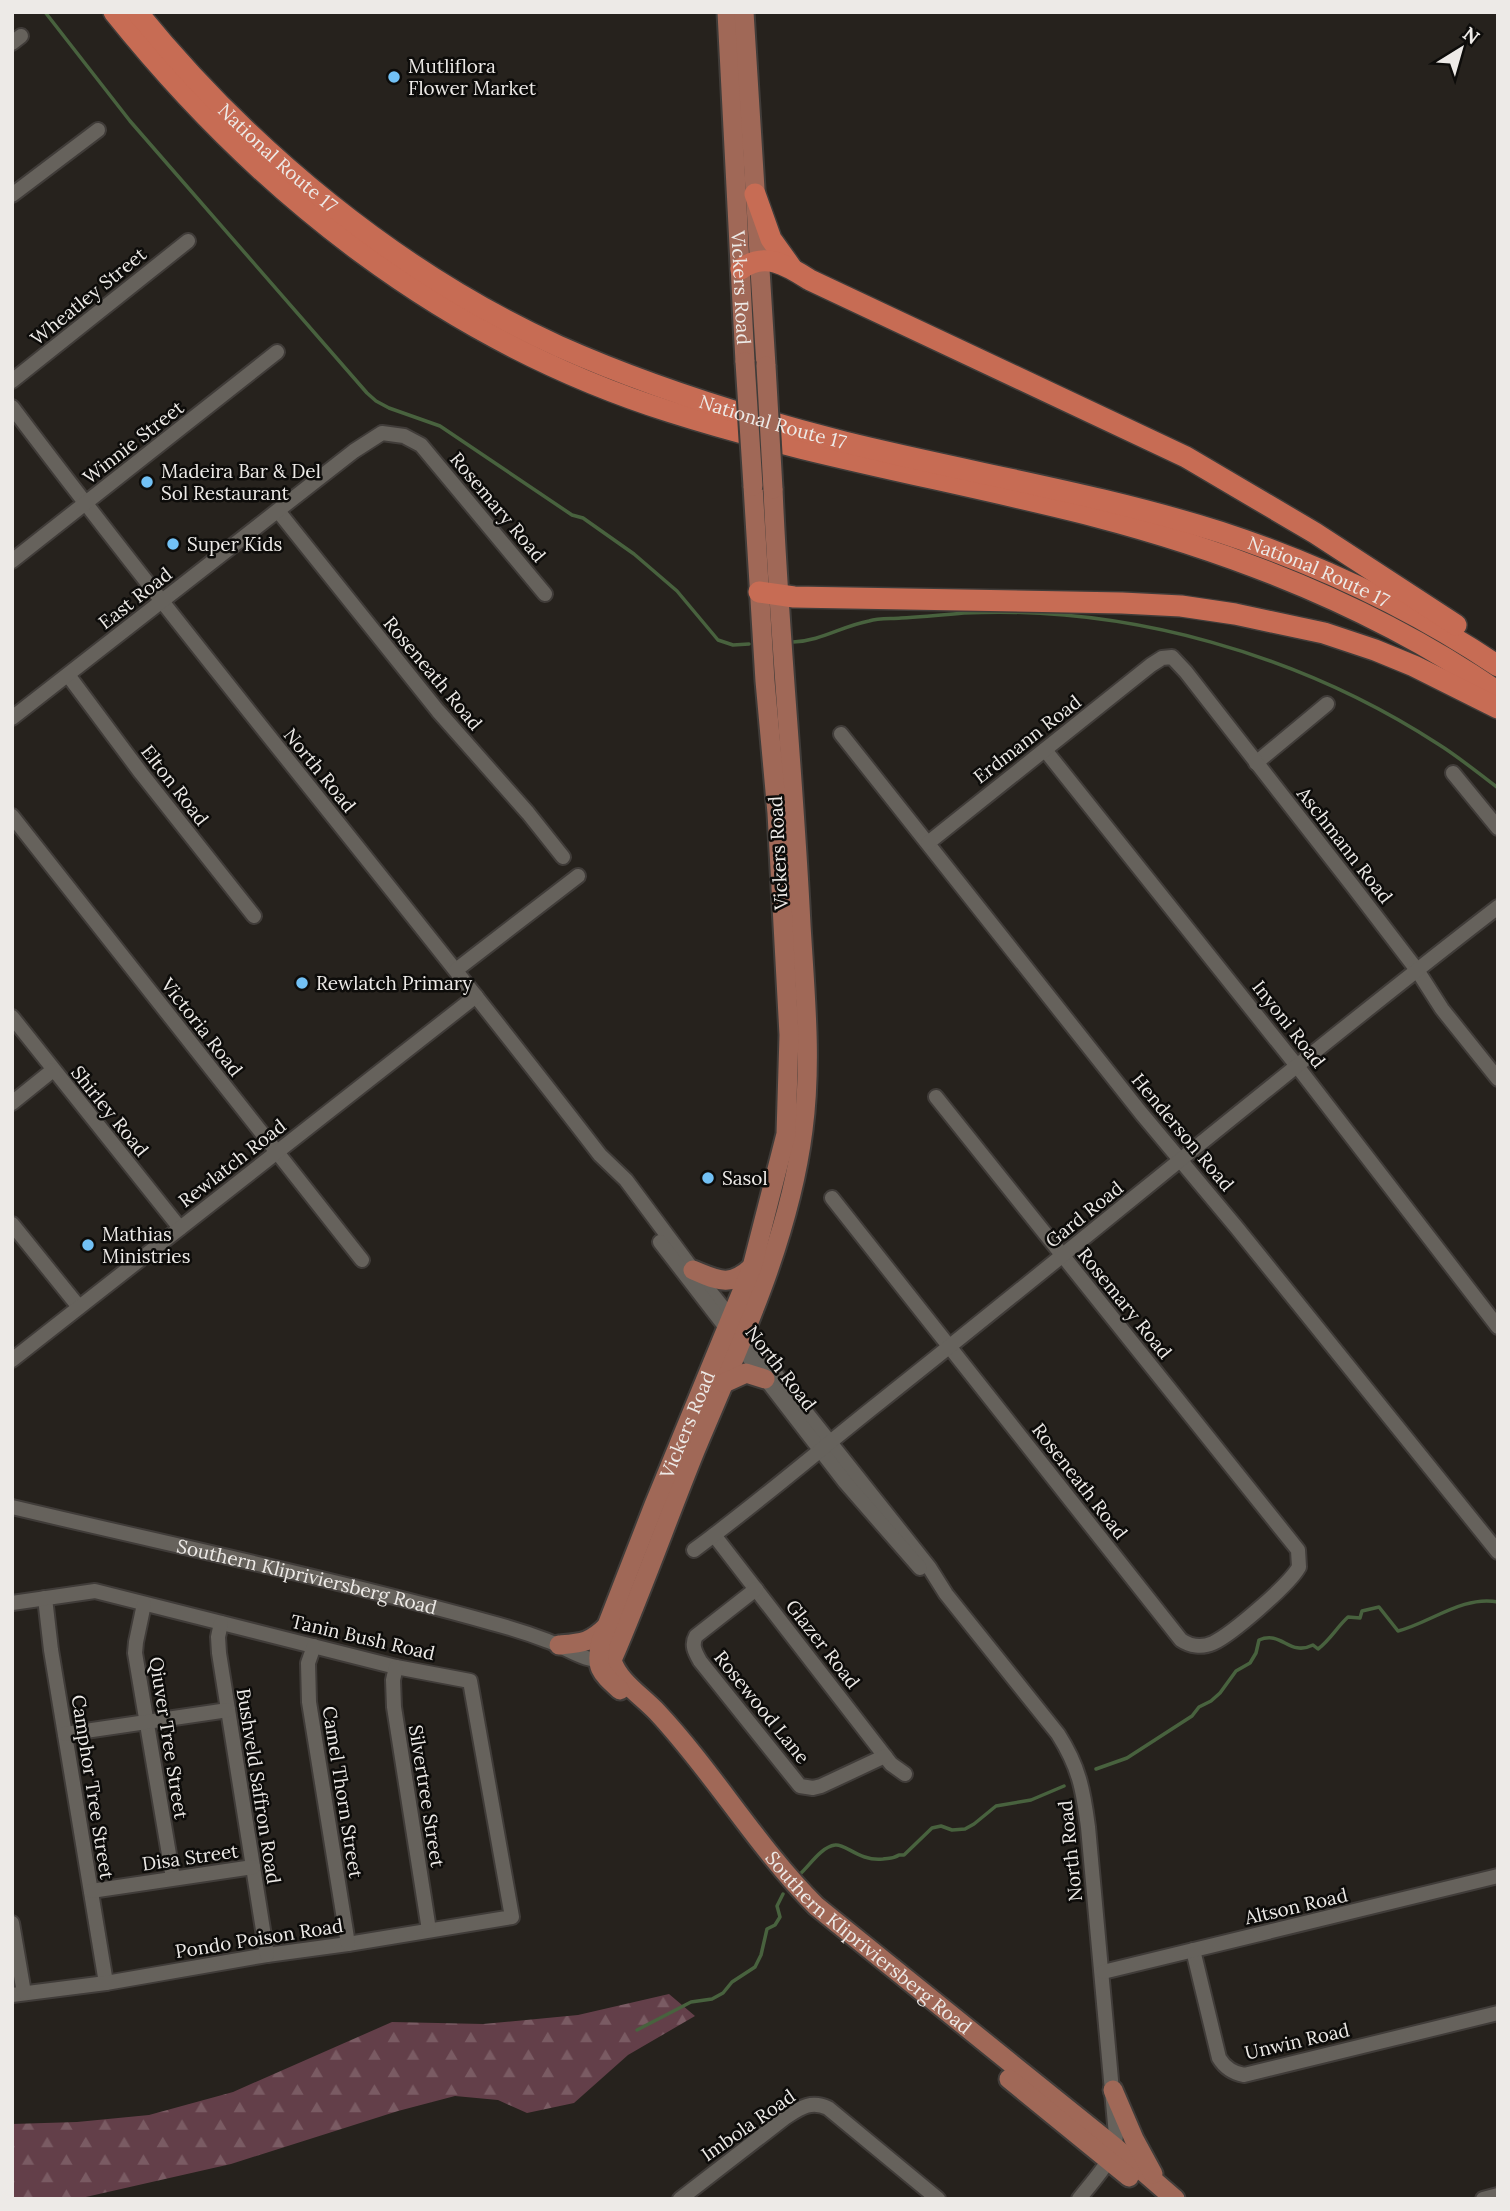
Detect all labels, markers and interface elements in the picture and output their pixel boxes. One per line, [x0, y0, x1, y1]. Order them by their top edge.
north arrow [1426, 14, 1496, 84]
text: N [1458, 21, 1485, 50]
place label: Mutliflora Flower Market [408, 54, 537, 100]
marker: Mutliflora Flower Market [386, 69, 402, 85]
street label: National Route 17 [213, 98, 343, 217]
street label: Vickers Road [726, 229, 756, 345]
street label: Wheatley Street [25, 242, 151, 350]
street label: National Route 17 [696, 389, 849, 454]
street label: Winnie Street [78, 395, 189, 489]
street label: Rosemary Road [445, 447, 551, 567]
place label: Madeira Bar & Del Sol Restaurant [161, 459, 321, 505]
marker: Madeira Bar & Del Sol Restaurant [139, 474, 155, 490]
street label: National Route 17 [1245, 530, 1394, 612]
place label: Super Kids [187, 532, 283, 556]
marker: Super Kids [165, 536, 181, 552]
street label: East Road [93, 562, 177, 634]
street label: Roseneath Road [378, 611, 488, 735]
street label: Erdmann Road [968, 689, 1086, 789]
street label: North Road [279, 723, 361, 817]
street label: Elton Road [136, 740, 214, 830]
street label: Aschmann Road [1291, 781, 1398, 908]
street label: Vickers Road [763, 795, 793, 912]
place label: Rewlatch Primary [316, 971, 472, 995]
street label: Victoria Road [155, 972, 248, 1081]
marker: Rewlatch Primary [294, 975, 310, 991]
street label: Inyoni Road [1247, 975, 1331, 1073]
street label: Shirley Road [66, 1061, 154, 1161]
street label: Henderson Road [1127, 1068, 1239, 1196]
street label: Rewlatch Road [173, 1114, 291, 1212]
place label: Sasol [722, 1166, 768, 1190]
marker: Sasol [700, 1170, 716, 1186]
street label: Gard Road [1040, 1175, 1128, 1253]
place label: Mathias Ministries [102, 1222, 191, 1268]
marker: Mathias Ministries [80, 1237, 96, 1253]
street label: Rosemary Road [1073, 1242, 1177, 1364]
street label: North Road [740, 1321, 822, 1415]
street label: Vickers Road [654, 1367, 720, 1483]
street label: Roseneath Road [1027, 1418, 1133, 1544]
street label: Southern Klipriviersberg Road [174, 1534, 440, 1620]
street label: Glazer Road [781, 1595, 865, 1693]
street label: Tanin Bush Road [289, 1609, 437, 1665]
street label: Rosewood Lane [709, 1646, 815, 1768]
street label: Qiuver Tree Street [144, 1655, 194, 1822]
street label: Bushveld Saffron Road [232, 1686, 286, 1886]
street label: Camphor Tree Street [67, 1693, 120, 1882]
street label: Camel Thorn Street [318, 1704, 369, 1880]
street label: Silvertree Street [404, 1723, 450, 1870]
street label: North Road [1053, 1799, 1087, 1903]
street label: Disa Street [140, 1838, 240, 1876]
street label: Southern Klipriviersberg Road [760, 1846, 977, 2039]
street label: Altson Road [1241, 1883, 1350, 1930]
street label: Pondo Poison Road [173, 1913, 345, 1963]
street label: Unwin Road [1242, 2017, 1352, 2065]
street label: Imbola Road [696, 2084, 800, 2166]

